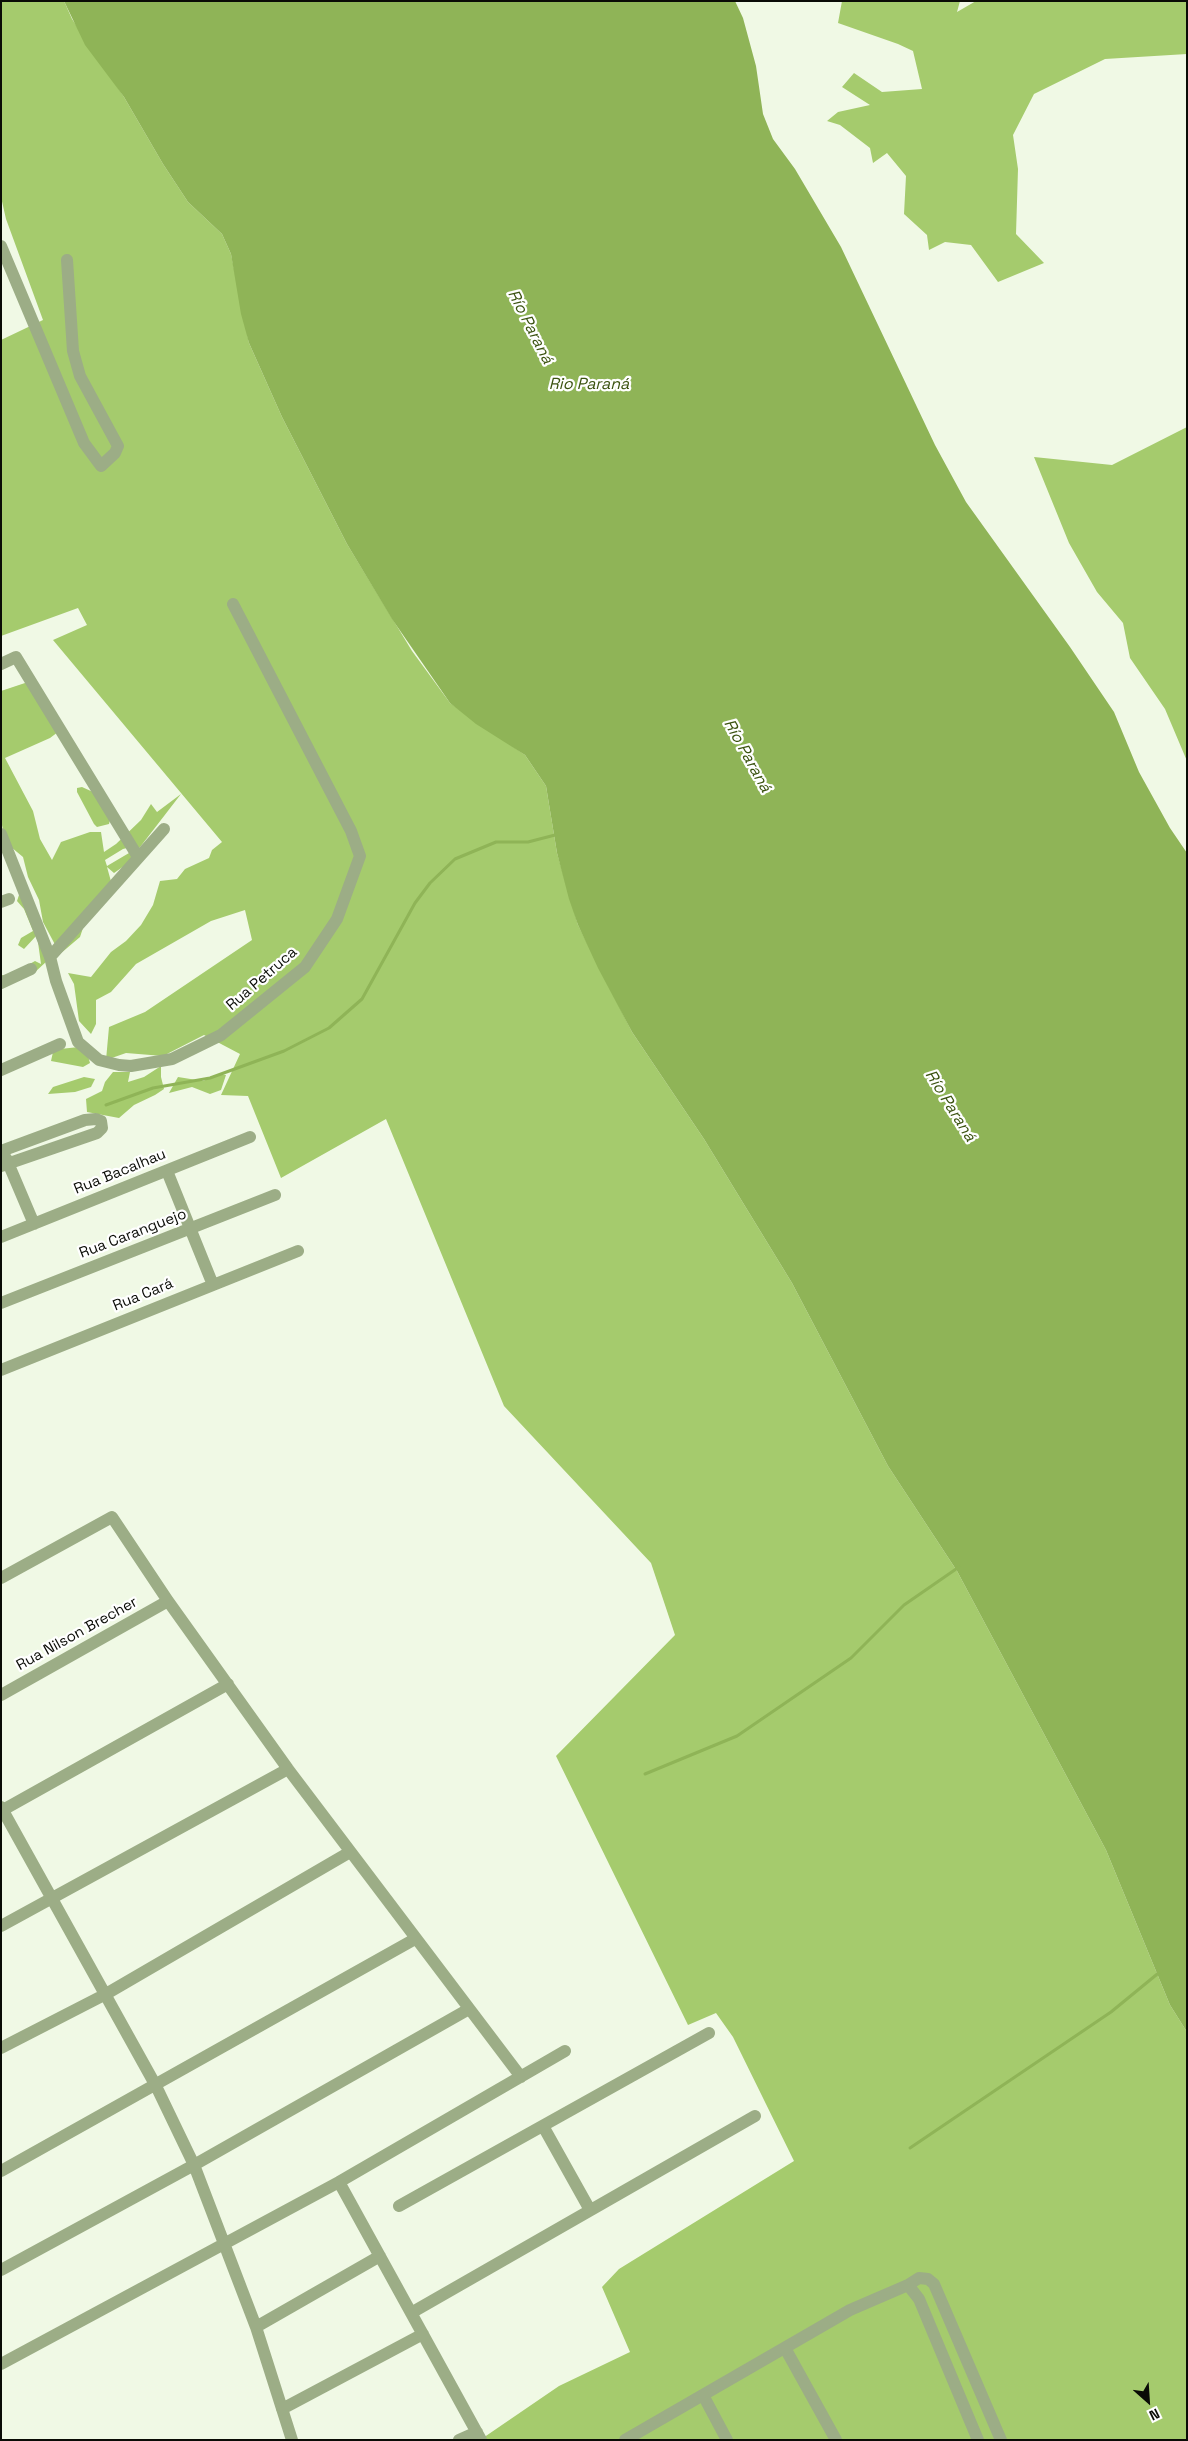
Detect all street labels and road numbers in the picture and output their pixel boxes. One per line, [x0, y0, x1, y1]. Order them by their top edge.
street label: Rua Petruca [223, 943, 301, 1015]
street label: Rua Bacalhau [71, 1145, 169, 1199]
street label: Rua Caranguejo [77, 1205, 189, 1263]
street label: Rua Cará [110, 1275, 176, 1315]
street label: Rua Nilson Brecher [13, 1593, 141, 1675]

